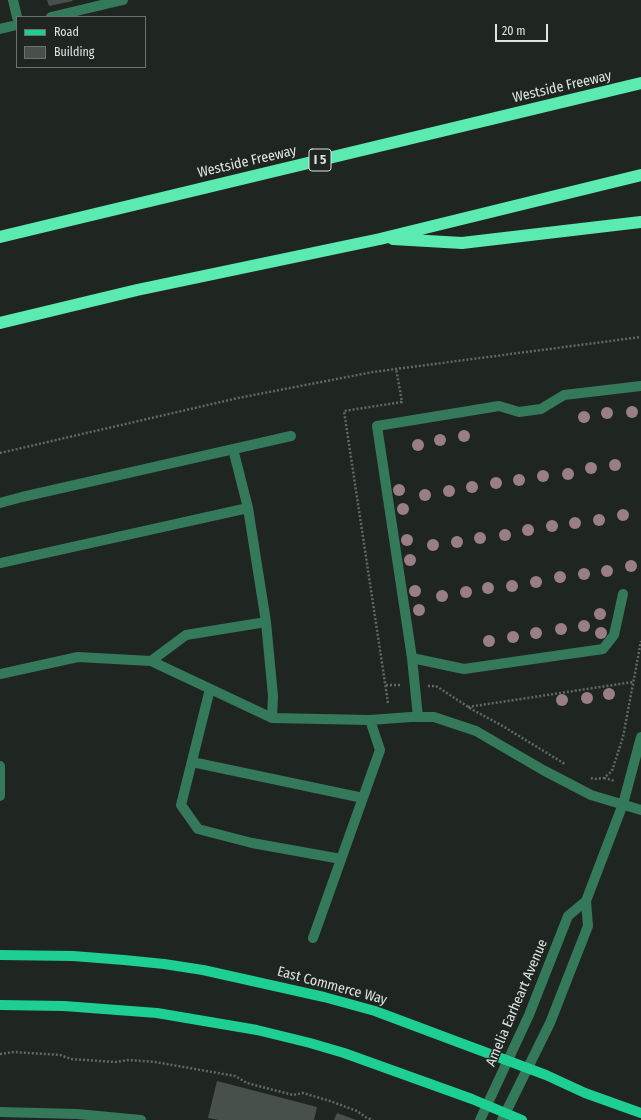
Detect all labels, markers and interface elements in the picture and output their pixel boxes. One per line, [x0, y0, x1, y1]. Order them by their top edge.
legend [16, 16, 146, 68]
scale bar [497, 16, 550, 42]
text: 20 m [502, 24, 526, 38]
text: Road [54, 25, 79, 39]
text: Building [54, 45, 94, 59]
street label: Westside Freeway [511, 67, 613, 107]
street label: Westside Freeway [196, 142, 298, 182]
road number: I 5 [309, 149, 331, 171]
street label: Amelia Earheart Avenue [483, 937, 551, 1069]
street label: East Commerce Way [275, 963, 389, 1009]

